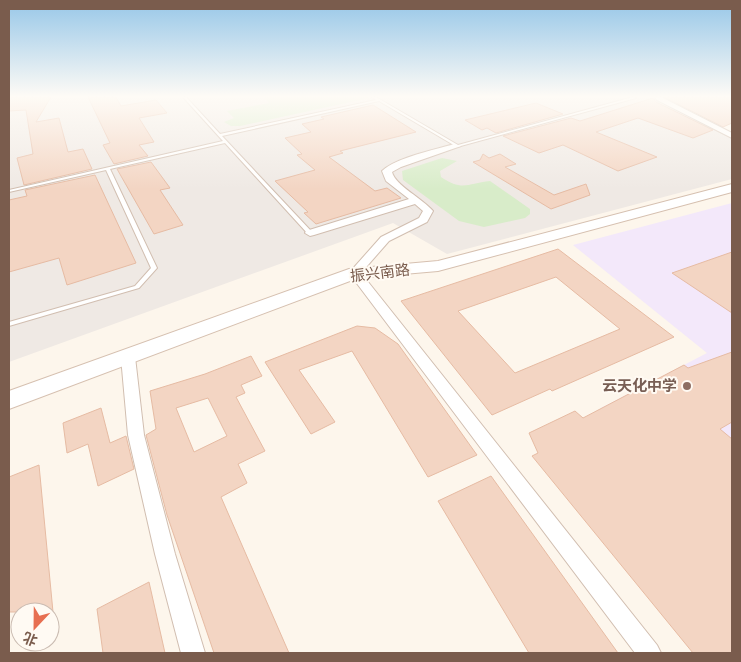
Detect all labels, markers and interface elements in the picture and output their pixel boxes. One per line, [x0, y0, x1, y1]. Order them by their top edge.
street label: 振兴南路 [349, 260, 411, 286]
place label: 云天化中学 [602, 377, 677, 395]
marker: 云天化中学 [681, 380, 693, 392]
north arrow [10, 602, 60, 652]
text: 北 [21, 629, 40, 649]

